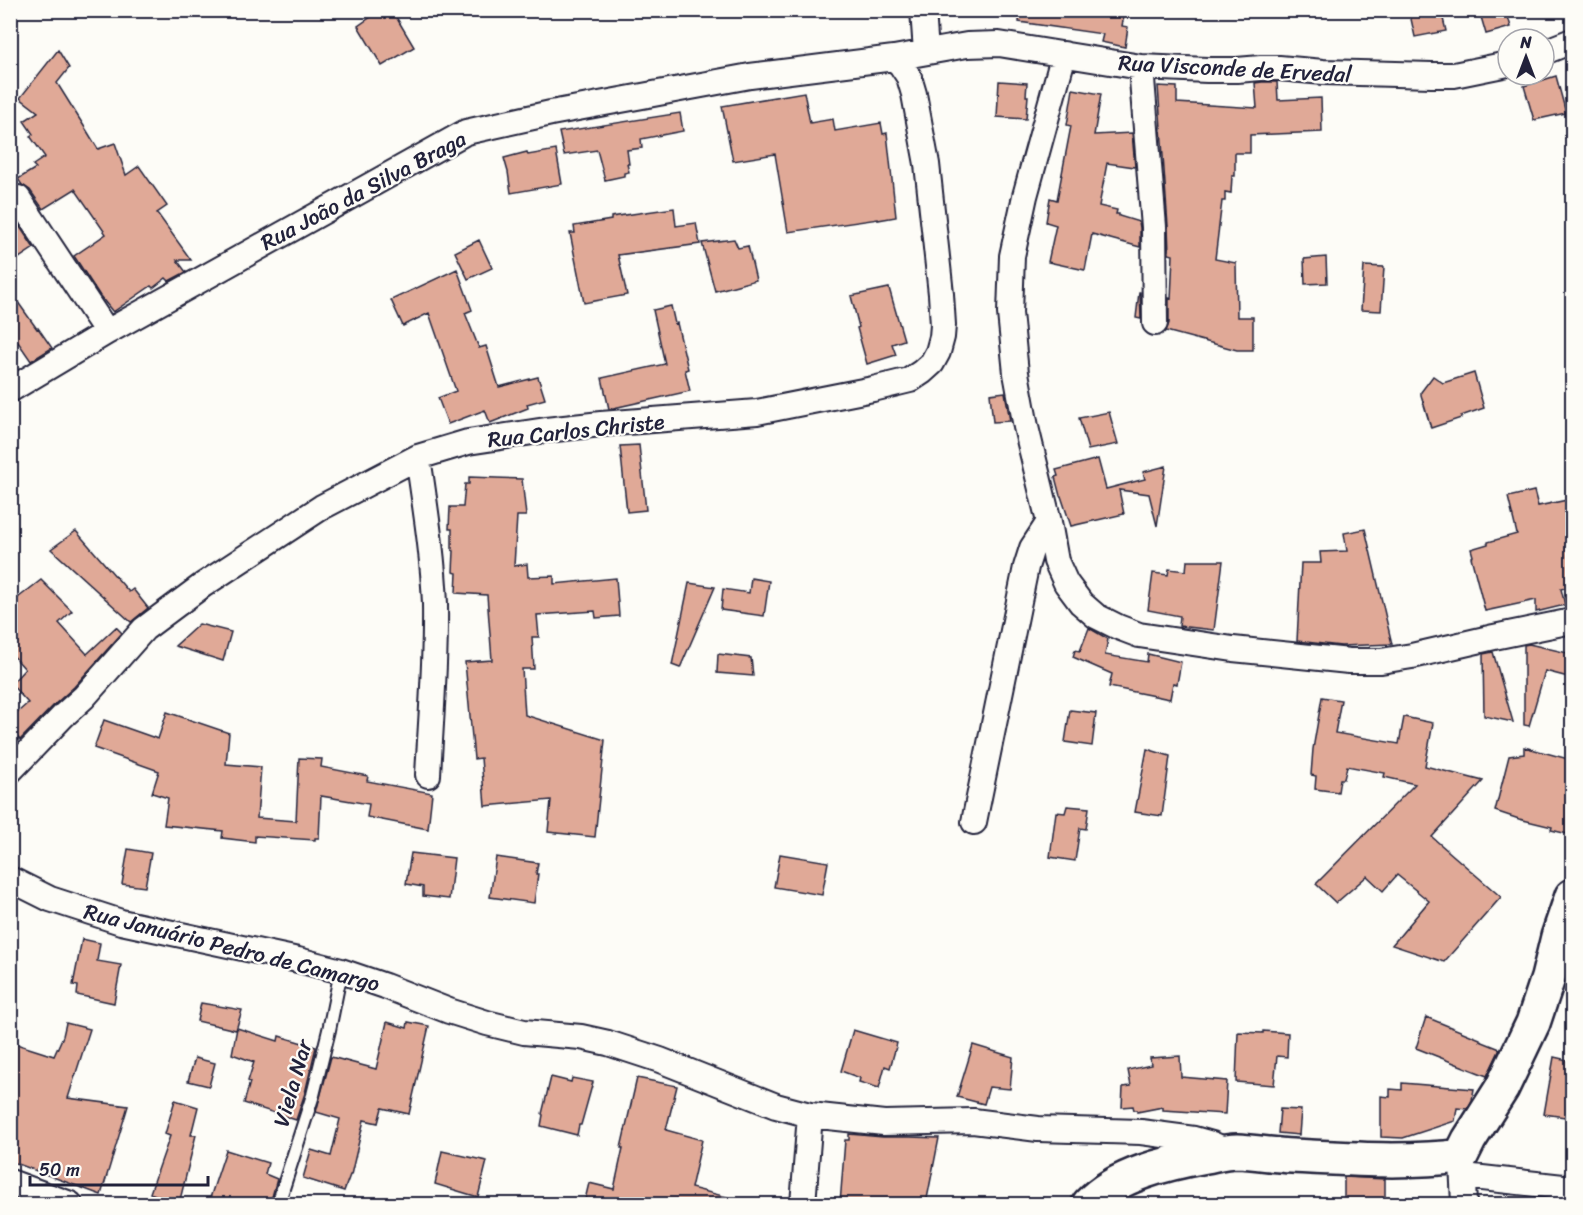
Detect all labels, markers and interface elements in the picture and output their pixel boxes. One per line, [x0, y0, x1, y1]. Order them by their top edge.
north arrow [1496, 27, 1556, 87]
text: N [1519, 28, 1532, 57]
street label: Rua Visconde de Ervedal [1117, 43, 1353, 94]
street label: Rua João da Silva Braga [253, 119, 473, 261]
street label: Rua Carlos Christe [486, 402, 667, 459]
street label: Rua Januário Pedro de Camargo [80, 892, 384, 1003]
street label: Viela Nar [261, 1033, 324, 1131]
scale bar [30, 1149, 208, 1187]
text: 50 m [39, 1154, 80, 1186]

